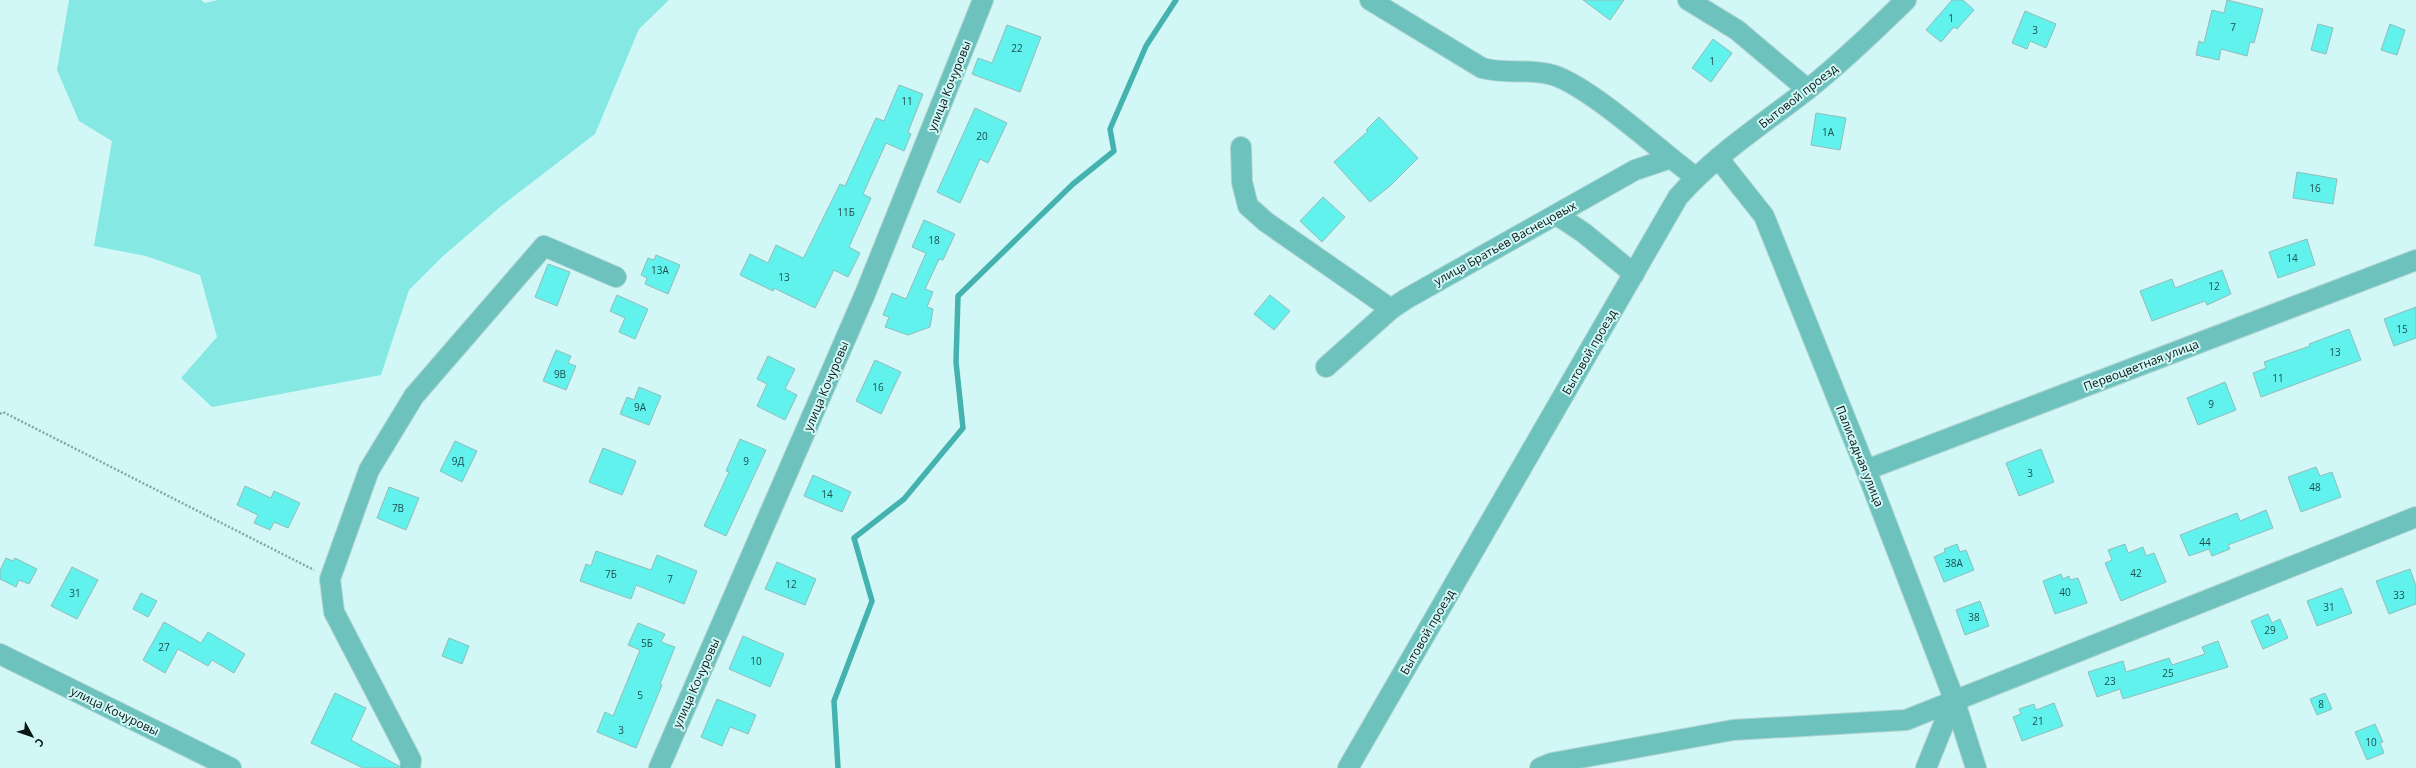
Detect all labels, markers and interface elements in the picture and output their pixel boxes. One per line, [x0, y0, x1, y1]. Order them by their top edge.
house number: 1 [1948, 11, 1954, 25]
house number: 7 [2230, 20, 2236, 34]
house number: 3 [2032, 23, 2038, 37]
street label: улица Кочуровы [923, 38, 975, 134]
house number: 22 [1011, 41, 1023, 55]
house number: 1 [1709, 54, 1715, 68]
street label: Бытовой проезд [1755, 60, 1841, 132]
house number: 11 [901, 94, 913, 108]
house number: 1А [1822, 125, 1835, 139]
house number: 20 [976, 129, 988, 143]
house number: 16 [2309, 181, 2321, 195]
street label: улица Братьев Васнецовых [1431, 196, 1580, 289]
house number: 11Б [837, 205, 855, 219]
house number: 18 [928, 233, 940, 247]
house number: 14 [2286, 251, 2298, 265]
house number: 13А [651, 263, 670, 277]
house number: 13 [778, 270, 790, 284]
house number: 12 [2208, 279, 2220, 293]
street label: Бытовой проезд [1558, 306, 1620, 398]
house number: 15 [2396, 322, 2408, 336]
street label: Первоцветная улица [2081, 335, 2201, 395]
street label: улица Кочуровы [799, 338, 853, 434]
house number: 13 [2329, 345, 2341, 359]
house number: 9В [554, 367, 566, 381]
house number: 11 [2272, 371, 2284, 385]
house number: 16 [872, 380, 884, 394]
house number: 9 [2208, 397, 2214, 411]
house number: 9А [634, 400, 647, 414]
street label: Палисадная улица [1832, 403, 1888, 509]
house number: 9Д [452, 454, 464, 468]
house number: 9 [743, 454, 749, 468]
house number: 3 [2027, 466, 2033, 480]
house number: 48 [2309, 480, 2321, 494]
house number: 14 [821, 487, 833, 501]
house number: 7В [392, 501, 404, 515]
house number: 44 [2199, 535, 2211, 549]
house number: 38А [1945, 556, 1964, 570]
house number: 42 [2130, 566, 2142, 580]
house number: 7Б [605, 567, 617, 581]
house number: 7 [667, 572, 673, 586]
house number: 12 [785, 577, 797, 591]
house number: 40 [2059, 585, 2071, 599]
house number: 31 [69, 586, 81, 600]
street label: Бытовой проезд [1396, 586, 1458, 678]
house number: 33 [2393, 588, 2405, 602]
house number: 31 [2323, 600, 2335, 614]
house number: 38 [1968, 610, 1980, 624]
house number: 29 [2264, 623, 2276, 637]
house number: 5Б [641, 636, 653, 650]
street label: улица Кочуровы [669, 636, 723, 730]
house number: 27 [158, 640, 170, 654]
house number: 10 [750, 654, 762, 668]
house number: 25 [2162, 666, 2174, 680]
house number: 23 [2104, 674, 2116, 688]
street label: улица Кочуровы [68, 682, 162, 740]
house number: 5 [637, 688, 643, 702]
house number: 8 [2318, 697, 2324, 711]
house number: 21 [2032, 714, 2044, 728]
north arrow [12, 716, 52, 756]
house number: 3 [618, 723, 624, 737]
text: С [32, 735, 48, 750]
house number: 10 [2365, 735, 2377, 749]

